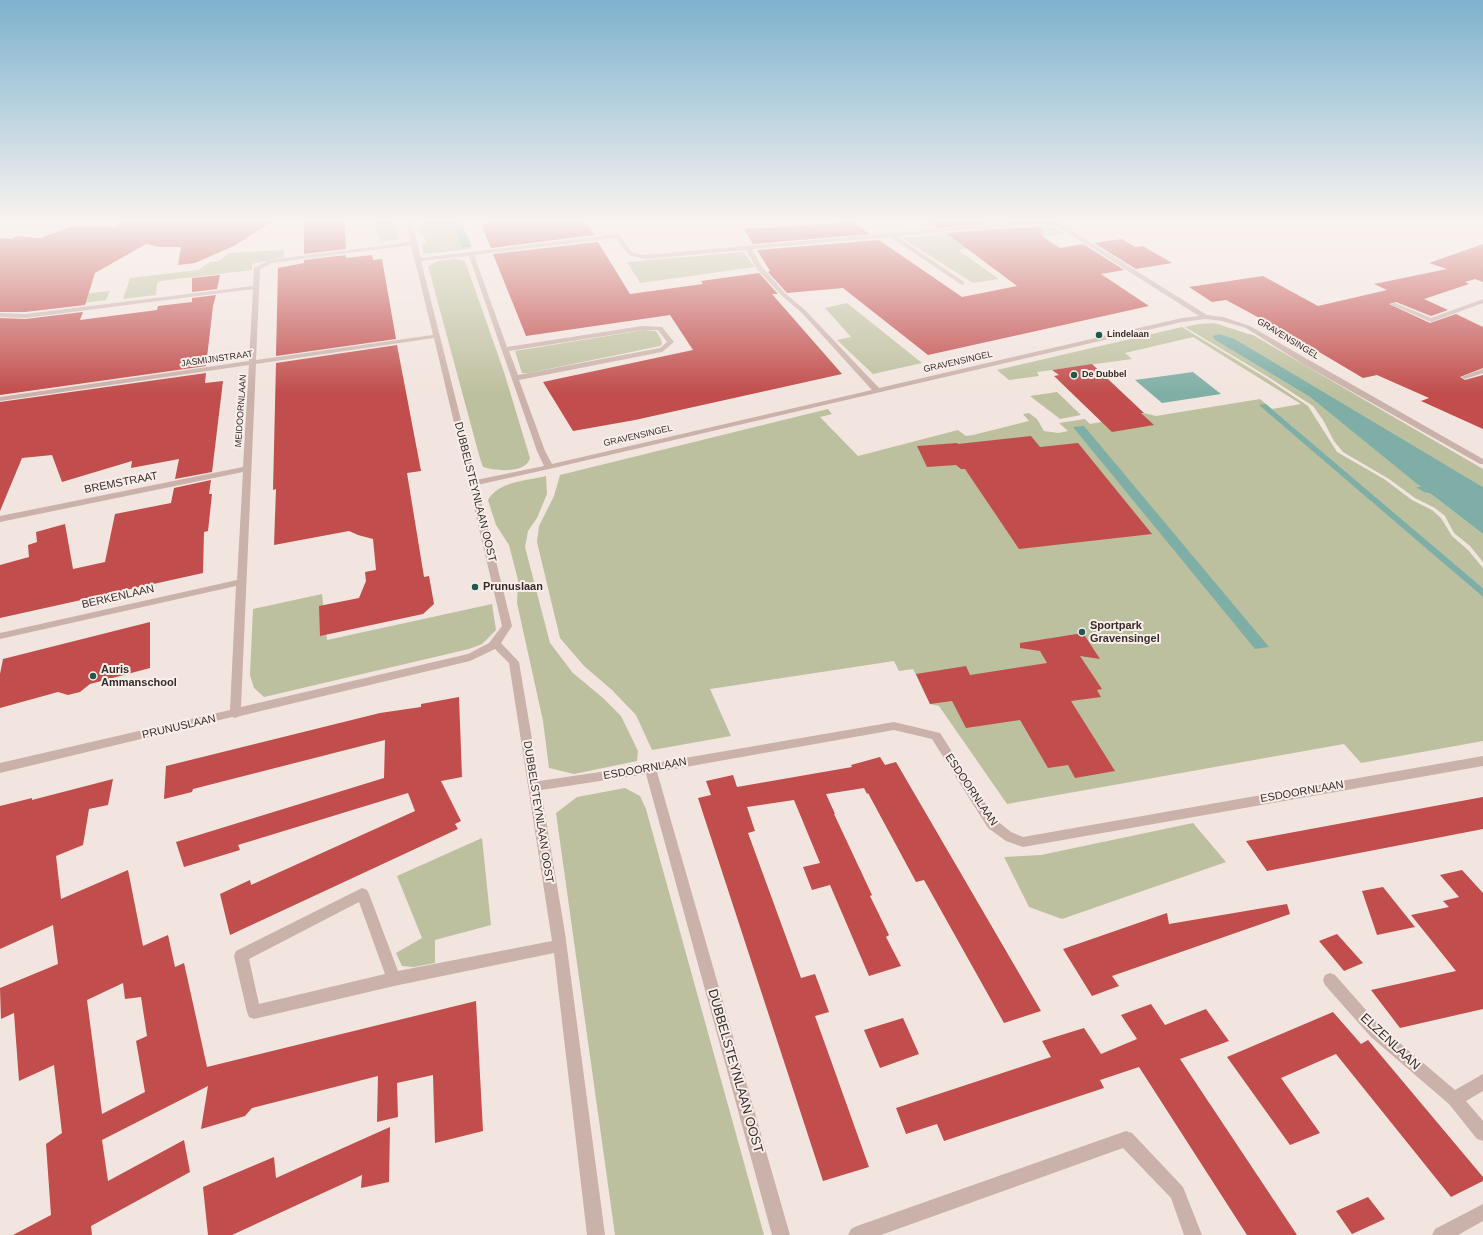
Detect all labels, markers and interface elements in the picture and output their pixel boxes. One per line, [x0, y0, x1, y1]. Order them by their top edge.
street label: GRAVENSINGEL [1255, 316, 1321, 362]
marker: Lindelaan [1094, 330, 1104, 340]
place label: Lindelaan [1107, 330, 1149, 340]
street label: JASMIJNSTRAAT [180, 349, 254, 369]
street label: GRAVENSINGEL [923, 349, 993, 375]
marker: De Dubbel [1069, 370, 1079, 380]
place label: De Dubbel [1082, 370, 1127, 380]
street label: MEIDOORNLAAN [233, 374, 249, 448]
street label: DUBBELSTEYNLAAN OOST [451, 421, 499, 563]
street label: GRAVENSINGEL [603, 423, 673, 449]
street label: BREMSTRAAT [83, 469, 159, 497]
place label: Prunuslaan [483, 580, 543, 594]
street label: BERKENLAAN [80, 582, 156, 612]
marker: Prunuslaan [470, 582, 480, 592]
place label: Sportpark Gravensingel [1090, 619, 1160, 645]
marker: Sportpark Gravensingel [1077, 627, 1087, 637]
place label: Auris Ammanschool [101, 663, 177, 689]
marker: Auris Ammanschool [88, 671, 98, 681]
street label: PRUNUSLAAN [141, 712, 217, 742]
street label: DUBBELSTEYNLAAN OOST [520, 740, 556, 884]
street label: ESDOORNLAAN [942, 751, 1000, 829]
street label: ESDOORNLAAN [602, 755, 688, 783]
street label: ESDOORNLAAN [1259, 778, 1345, 806]
street label: DUBBELSTEYNLAAN OOST [704, 987, 766, 1155]
street label: ELZENLAAN [1357, 1010, 1423, 1074]

